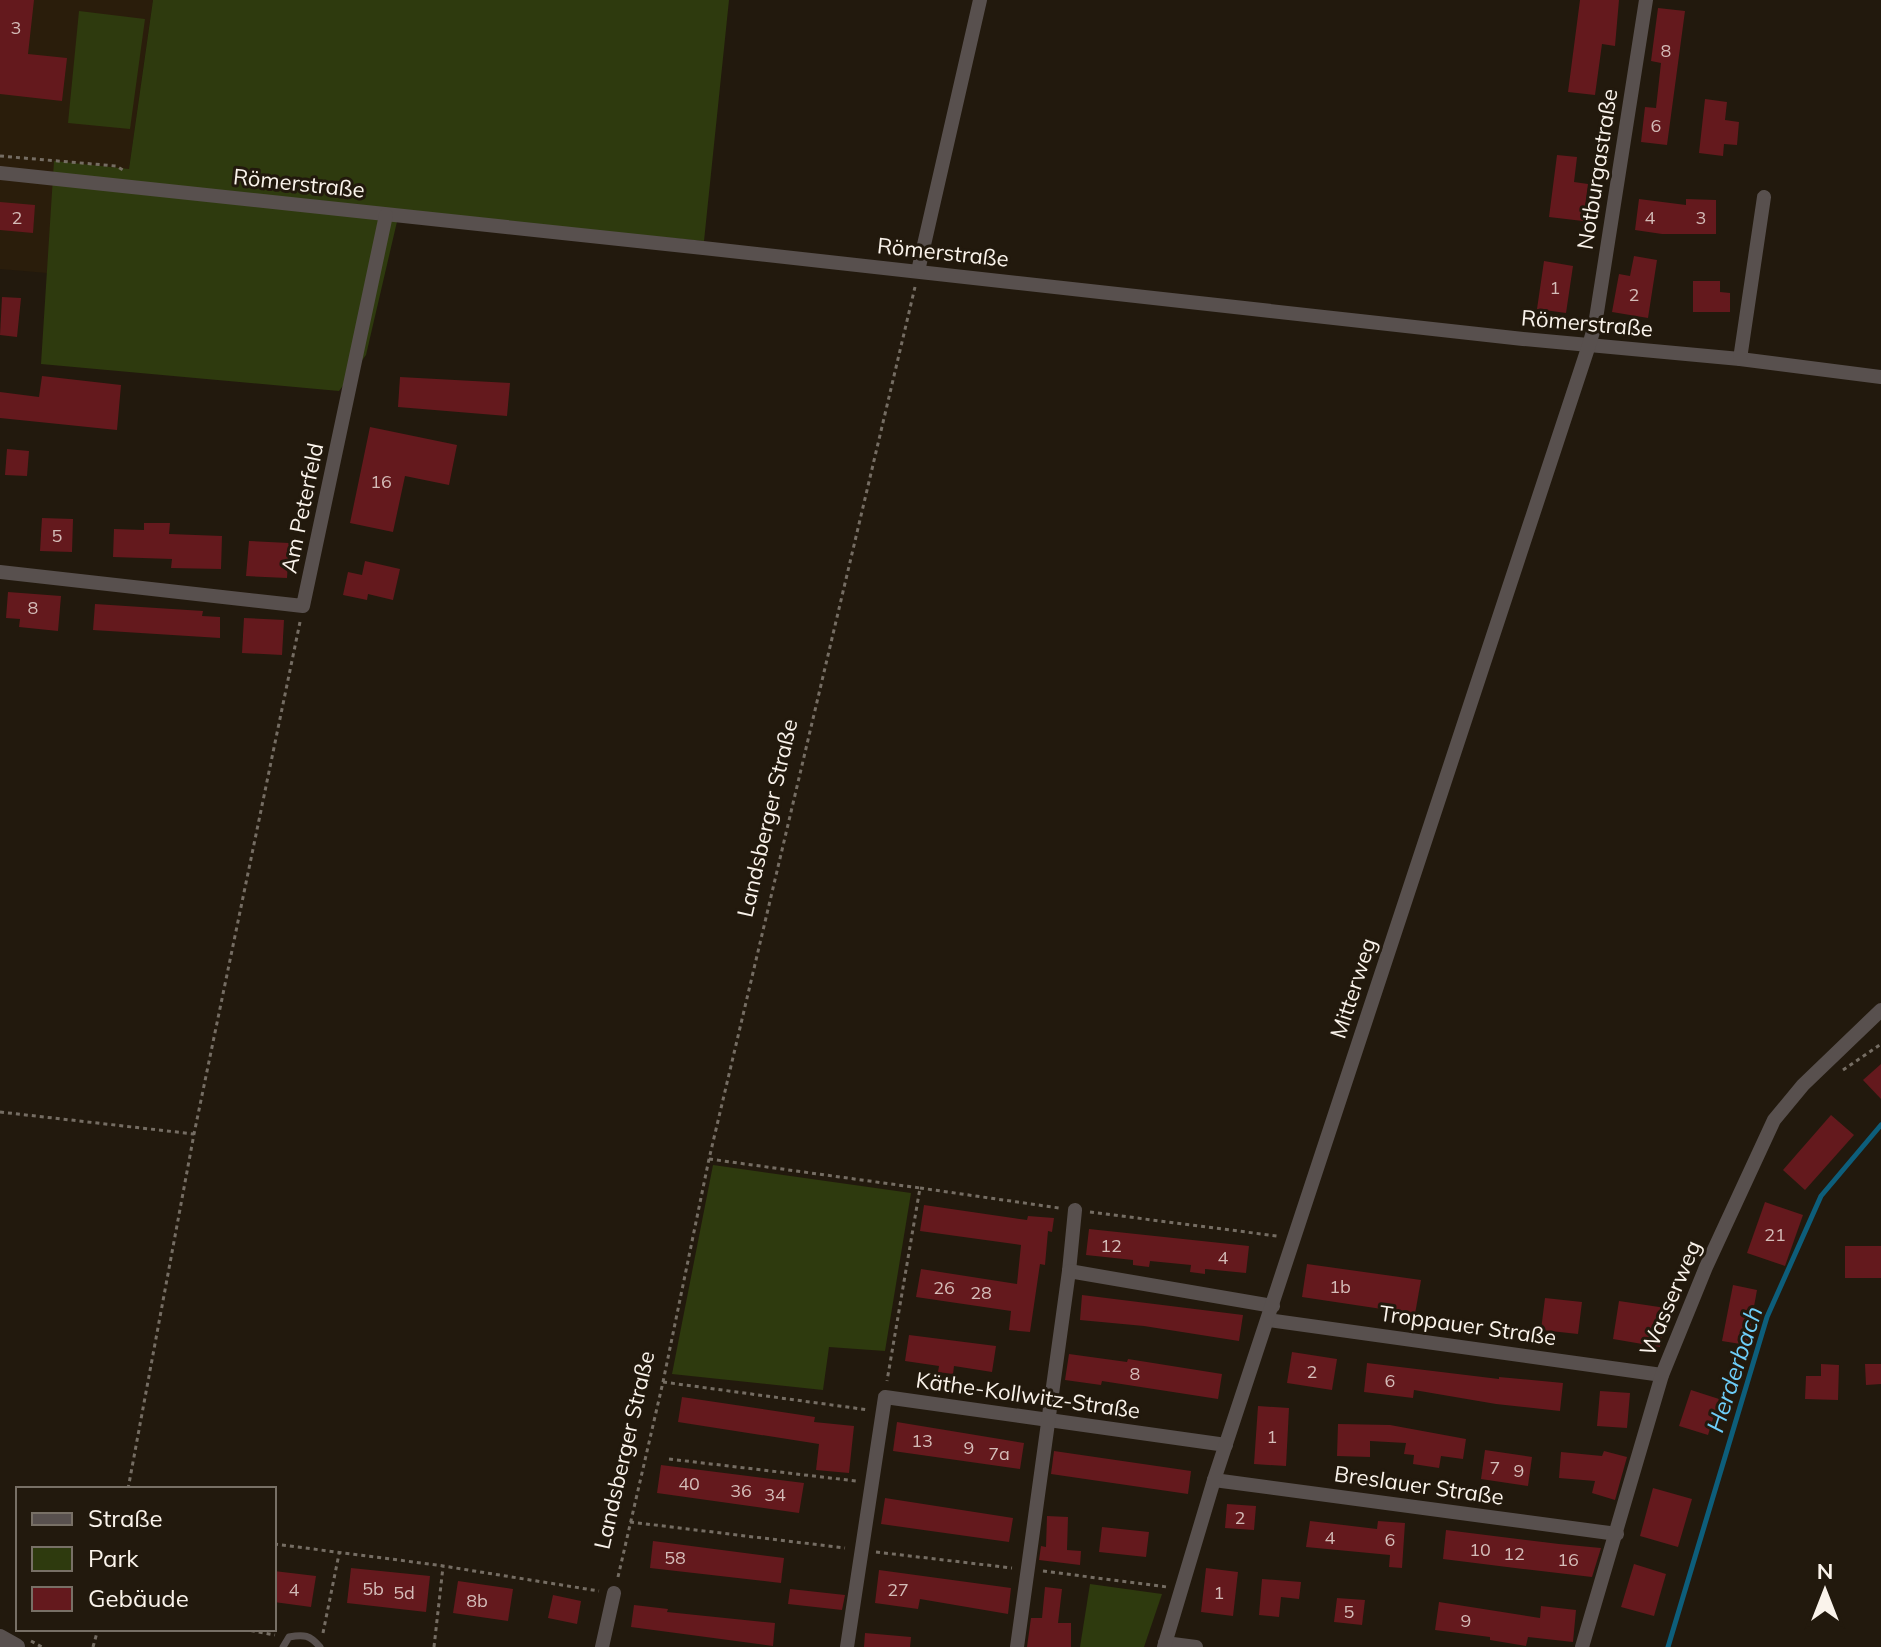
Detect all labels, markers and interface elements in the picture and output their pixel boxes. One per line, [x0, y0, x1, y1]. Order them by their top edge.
house number: 3 [11, 16, 21, 39]
house number: 8 [1661, 39, 1671, 62]
street label: Notburgastraße [1570, 87, 1624, 251]
house number: 6 [1651, 114, 1661, 137]
street label: Römerstraße [232, 162, 366, 204]
house number: 2 [12, 206, 22, 229]
house number: 4 [1645, 206, 1656, 229]
house number: 3 [1696, 206, 1706, 229]
street label: Römerstraße [876, 231, 1010, 273]
house number: 1 [1550, 276, 1560, 299]
house number: 2 [1629, 283, 1639, 306]
street label: Römerstraße [1520, 303, 1654, 343]
street label: Am Peterfeld [275, 440, 329, 576]
house number: 16 [370, 470, 392, 493]
house number: 5 [52, 524, 63, 547]
house number: 8 [28, 596, 38, 619]
street label: Landsberger Straße [731, 716, 803, 920]
street label: Mitterweg [1324, 934, 1382, 1042]
house number: 21 [1764, 1223, 1786, 1246]
house number: 12 [1100, 1234, 1122, 1257]
street label: Wasserweg [1633, 1236, 1707, 1360]
house number: 4 [1218, 1246, 1229, 1269]
house number: 1b [1329, 1275, 1351, 1298]
house number: 26 [933, 1276, 955, 1299]
house number: 28 [970, 1281, 992, 1304]
street label: Troppauer Straße [1378, 1299, 1558, 1351]
water label: Herderbach [1700, 1302, 1768, 1436]
street label: Landsberger Straße [588, 1348, 660, 1552]
house number: 2 [1307, 1360, 1317, 1383]
house number: 8 [1130, 1362, 1140, 1385]
street label: Käthe-Kollwitz-Straße [914, 1365, 1142, 1425]
house number: 6 [1385, 1369, 1395, 1392]
house number: 1 [1267, 1425, 1277, 1448]
house number: 13 [911, 1429, 933, 1452]
house number: 9 [964, 1436, 974, 1459]
house number: 7a [988, 1442, 1010, 1465]
house number: 7 [1490, 1456, 1500, 1479]
street label: Breslauer Straße [1332, 1459, 1506, 1511]
house number: 9 [1514, 1459, 1524, 1482]
house number: 40 [678, 1472, 700, 1495]
house number: 36 [730, 1479, 752, 1502]
house number: 34 [764, 1483, 786, 1506]
legend [16, 1487, 276, 1631]
text: Straße [88, 1503, 163, 1533]
house number: 2 [1235, 1506, 1245, 1529]
house number: 4 [1325, 1526, 1336, 1549]
house number: 6 [1385, 1528, 1395, 1551]
house number: 10 [1469, 1538, 1491, 1561]
house number: 12 [1503, 1542, 1525, 1565]
text: Park [88, 1543, 139, 1573]
house number: 58 [664, 1546, 686, 1569]
house number: 16 [1557, 1548, 1579, 1571]
north arrow [1785, 1551, 1865, 1631]
text: N [1817, 1557, 1833, 1585]
house number: 5b [362, 1577, 384, 1600]
house number: 4 [289, 1578, 300, 1601]
house number: 27 [887, 1578, 909, 1601]
house number: 5d [393, 1581, 415, 1604]
house number: 1 [1214, 1581, 1224, 1604]
text: Gebäude [88, 1583, 189, 1613]
house number: 8b [466, 1589, 488, 1612]
house number: 5 [1344, 1600, 1355, 1623]
house number: 9 [1461, 1609, 1471, 1632]

